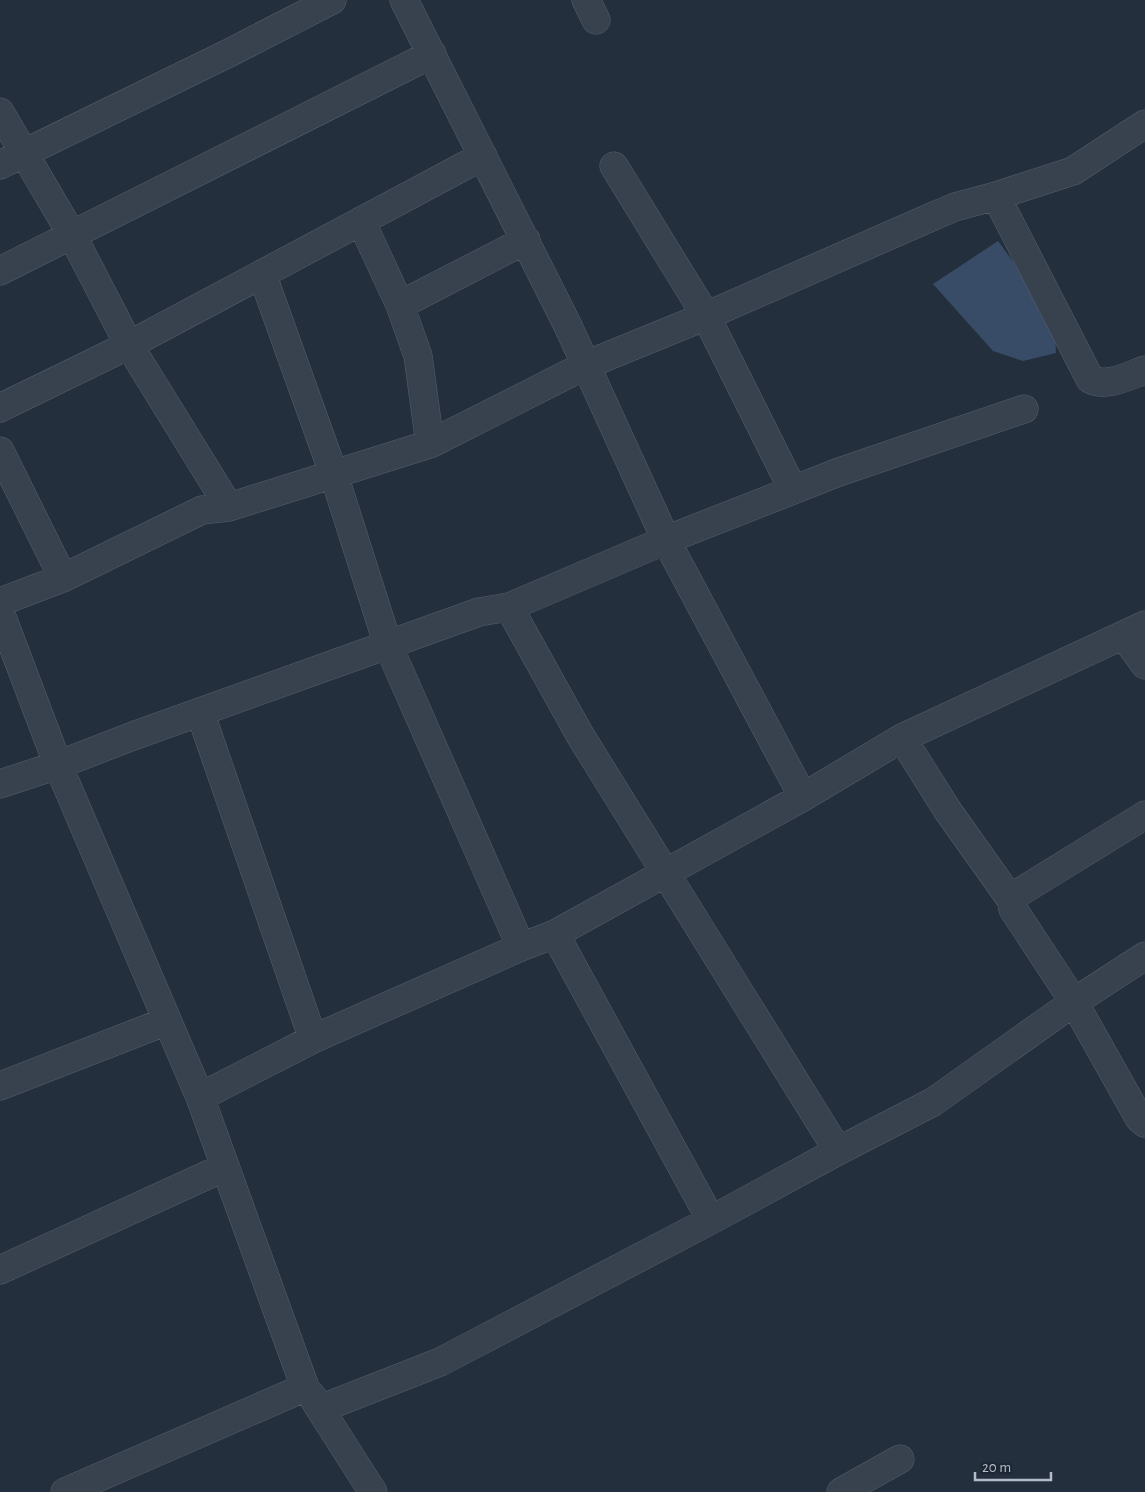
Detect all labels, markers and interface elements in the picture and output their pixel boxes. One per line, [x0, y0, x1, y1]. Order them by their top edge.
scale bar [975, 1450, 1051, 1482]
text: 20 m [982, 1460, 1011, 1475]

